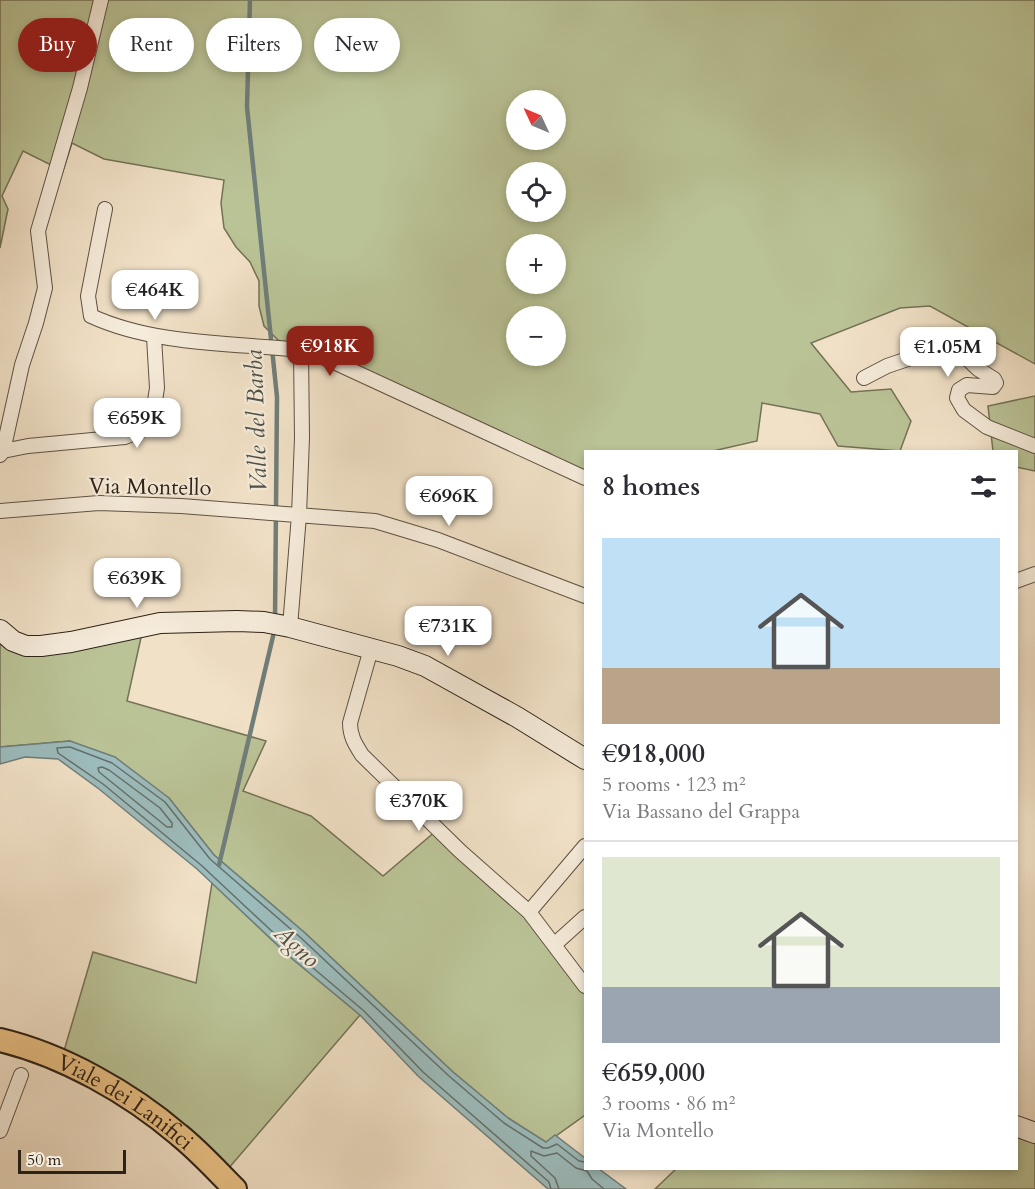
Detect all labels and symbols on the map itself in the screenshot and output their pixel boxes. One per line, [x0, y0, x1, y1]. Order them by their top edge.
north arrow [506, 90, 566, 150]
pin: €464K [113, 270, 197, 321]
pin: €918K [288, 326, 372, 377]
pin: €1.05M [899, 327, 997, 378]
water label: Valle del Barba [238, 349, 275, 493]
pin: €659K [95, 398, 179, 449]
street label: Via Montello [88, 471, 212, 503]
pin: €696K [407, 476, 491, 527]
pin: €639K [95, 558, 179, 609]
pin: €731K [406, 606, 490, 657]
pin: €370K [377, 781, 461, 832]
water label: Agno [266, 916, 327, 976]
street label: Viale dei Lanifici [52, 1047, 200, 1157]
scale bar [18, 1147, 126, 1174]

